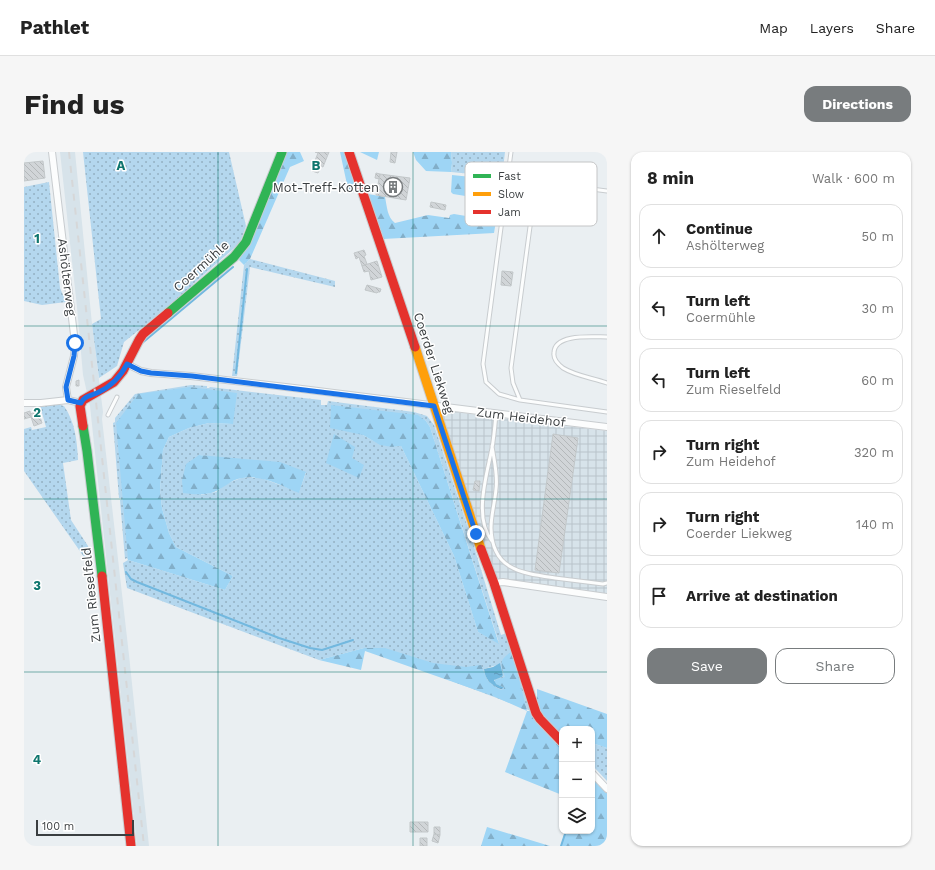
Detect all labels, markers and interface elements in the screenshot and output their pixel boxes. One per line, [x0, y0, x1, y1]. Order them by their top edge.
text: Pathlet [20, 16, 89, 39]
text: Map [759, 20, 788, 36]
text: Layers [810, 20, 854, 36]
text: Share [876, 20, 915, 36]
button: Directions [804, 86, 911, 122]
text: Find us [24, 88, 124, 121]
text: A [117, 158, 126, 173]
text: B [312, 158, 321, 173]
legend [465, 162, 597, 226]
text: 8 min [647, 168, 694, 188]
text: Fast [498, 170, 521, 183]
text: Walk · 600 m [812, 171, 895, 186]
building icon: Mot-Treff-Kotten [382, 176, 404, 198]
place label: Mot-Treff-Kotten [273, 180, 379, 195]
text: Slow [498, 188, 524, 201]
text: Jam [498, 206, 521, 219]
text: Continue [686, 220, 753, 238]
icon: ahead [648, 225, 670, 247]
text: 50 m [862, 229, 894, 244]
text: 1 [34, 231, 40, 246]
street label: Ashölterweg [55, 237, 79, 317]
street label: Coermühle [170, 237, 232, 295]
text: Ashölterweg [686, 238, 764, 253]
text: Turn left [686, 292, 750, 310]
icon: left [648, 297, 670, 319]
text: 30 m [862, 301, 894, 316]
street label: Coerder Liekweg [411, 310, 457, 416]
text: Coermühle [686, 310, 755, 325]
route start [66, 334, 84, 352]
text: Turn left [686, 364, 750, 382]
icon: left [648, 369, 670, 391]
text: 60 m [861, 373, 894, 388]
text: Zum Rieselfeld [686, 382, 781, 397]
street label: Zum Heidehof [476, 404, 566, 430]
text: 2 [33, 405, 41, 420]
text: Turn right [686, 436, 759, 454]
icon: right [648, 441, 670, 463]
text: 320 m [854, 445, 894, 460]
text: Zum Heidehof [686, 454, 776, 469]
text: Turn right [686, 508, 759, 526]
icon: right [648, 513, 670, 535]
text: 140 m [856, 517, 894, 532]
route end [467, 525, 485, 543]
text: Coerder Liekweg [686, 526, 792, 541]
street label: Zum Rieselfeld [79, 547, 103, 643]
text: 3 [33, 578, 41, 593]
icon: arrive [648, 585, 670, 607]
text: Arrive at destination [686, 587, 838, 605]
button: Save [647, 648, 767, 684]
button: Share [775, 648, 895, 684]
map controls [559, 726, 595, 834]
button: + [559, 726, 595, 762]
text: 4 [33, 752, 42, 767]
button: − [559, 762, 595, 798]
button: layers [559, 798, 595, 834]
scale bar [36, 818, 134, 837]
text: 100 m [42, 820, 74, 833]

